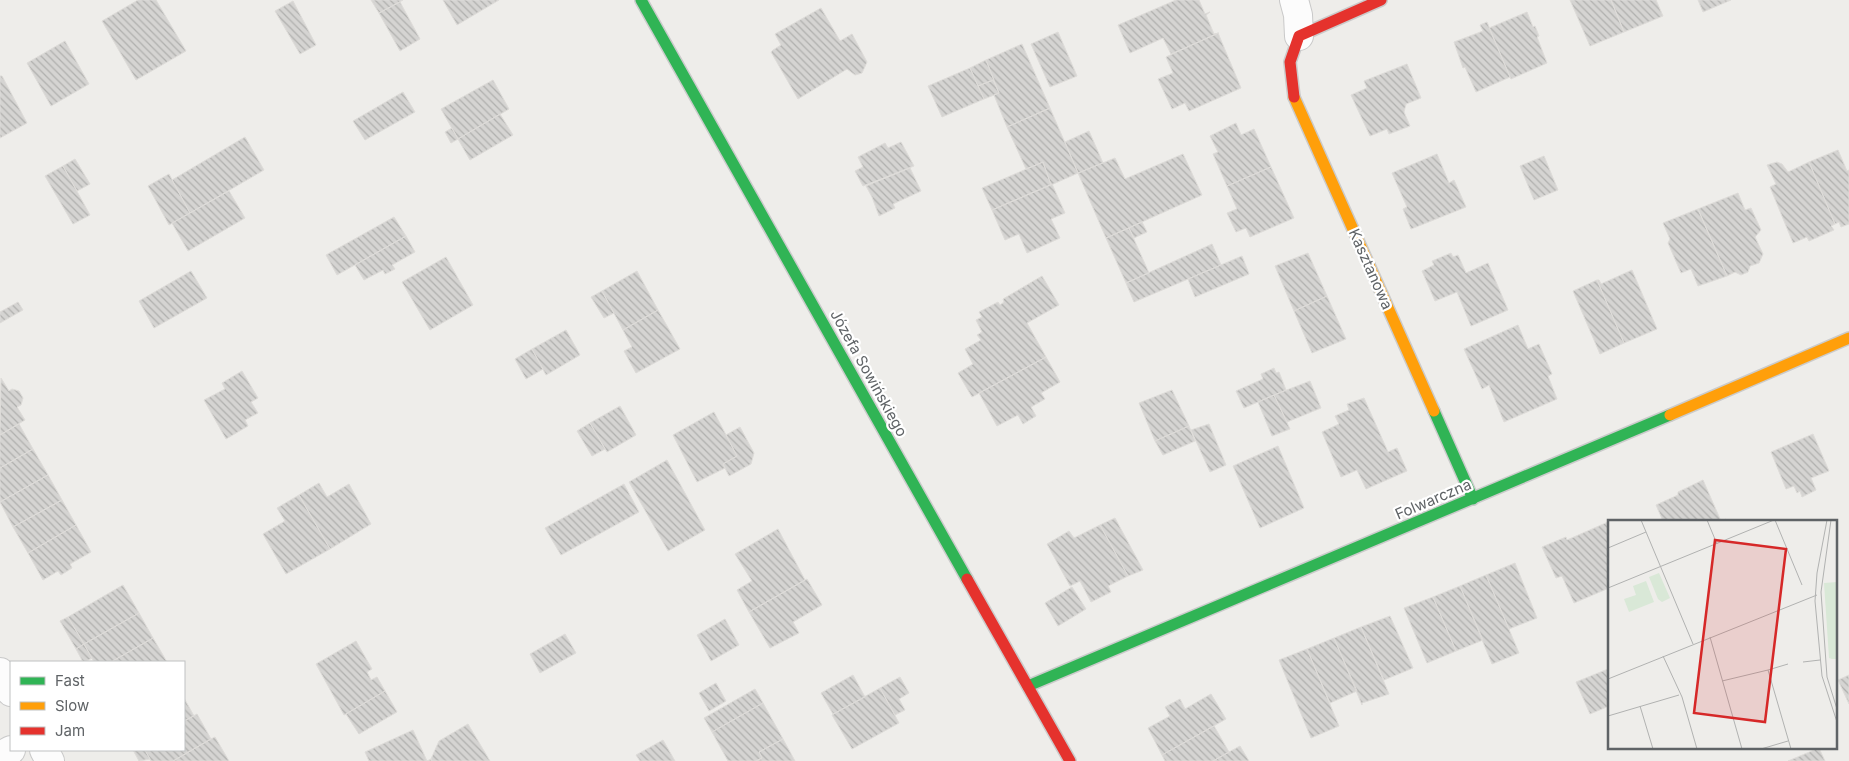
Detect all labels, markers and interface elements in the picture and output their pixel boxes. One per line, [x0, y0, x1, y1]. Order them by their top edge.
street label: Kasztanowa [1345, 226, 1397, 312]
street label: Józefa Sowińskiego [826, 306, 912, 440]
street label: Folwarczna [1392, 474, 1474, 524]
inset map [1608, 520, 1836, 748]
legend [10, 661, 185, 751]
text: Fast [55, 671, 85, 690]
text: Slow [55, 696, 89, 715]
text: Jam [55, 721, 85, 740]

